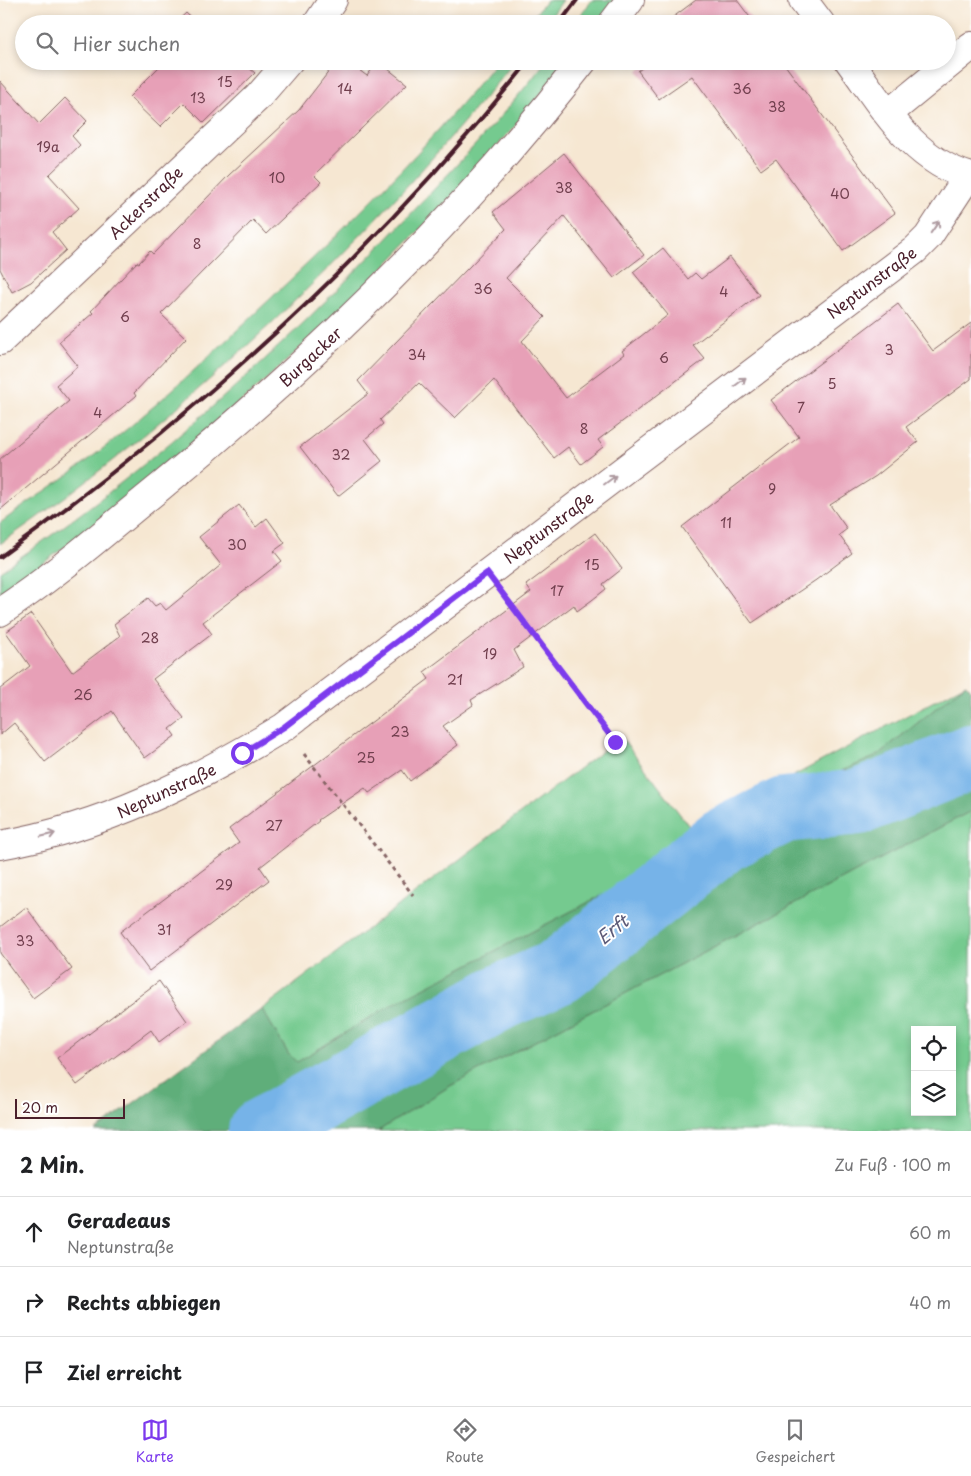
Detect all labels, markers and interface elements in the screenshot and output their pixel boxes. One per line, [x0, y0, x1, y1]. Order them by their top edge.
search box [15, 15, 956, 70]
icon: search [33, 29, 61, 57]
text: Hier suchen [73, 29, 180, 57]
house number: 15 [217, 71, 233, 92]
house number: 14 [337, 78, 353, 99]
house number: 36 [732, 78, 752, 99]
house number: 13 [190, 87, 206, 108]
house number: 38 [768, 96, 786, 117]
house number: 19a [36, 136, 60, 157]
street label: Ackerstraße [102, 160, 188, 244]
house number: 10 [269, 167, 285, 188]
house number: 38 [555, 177, 573, 198]
house number: 40 [830, 183, 850, 204]
one-way arrow [930, 221, 940, 235]
house number: 8 [193, 233, 201, 254]
street label: Neptunstraße [821, 240, 921, 324]
house number: 36 [473, 278, 493, 299]
house number: 4 [719, 281, 729, 302]
house number: 6 [120, 306, 130, 327]
street label: Burgacker [273, 320, 347, 392]
house number: 3 [884, 339, 894, 360]
house number: 34 [408, 344, 426, 365]
house number: 6 [659, 347, 669, 368]
house number: 5 [827, 373, 837, 394]
one-way arrow [733, 377, 747, 387]
house number: 7 [797, 397, 805, 418]
house number: 4 [93, 402, 103, 423]
house number: 8 [580, 418, 588, 439]
house number: 32 [332, 444, 350, 465]
one-way arrow [603, 475, 617, 485]
house number: 9 [768, 478, 776, 499]
street label: Neptunstraße [498, 485, 598, 569]
house number: 11 [720, 512, 732, 533]
house number: 30 [227, 534, 247, 555]
house number: 15 [584, 554, 600, 575]
house number: 17 [550, 580, 564, 601]
house number: 28 [141, 627, 159, 648]
house number: 19 [483, 643, 497, 664]
house number: 21 [447, 669, 463, 690]
house number: 26 [73, 684, 93, 705]
house number: 23 [391, 721, 409, 742]
route end [604, 731, 627, 754]
route start [231, 742, 254, 765]
house number: 25 [357, 747, 375, 768]
street label: Neptunstraße [112, 757, 220, 823]
house number: 27 [265, 815, 283, 836]
one-way arrow [39, 830, 55, 839]
house number: 29 [215, 874, 233, 895]
water label: Erft [590, 906, 636, 950]
house number: 31 [157, 919, 171, 940]
house number: 33 [16, 930, 34, 951]
map controls [911, 1026, 956, 1116]
button: locate [911, 1026, 956, 1071]
button: layers [911, 1071, 956, 1116]
scale bar [15, 1096, 125, 1119]
text: 20 m [22, 1097, 58, 1118]
text: 2 Min. [20, 1148, 84, 1180]
text: Zu Fuß · 100 m [834, 1152, 951, 1176]
text: Geradeaus [67, 1206, 171, 1234]
icon: ahead [20, 1218, 48, 1246]
text: 60 m [909, 1220, 951, 1244]
text: Neptunstraße [67, 1234, 174, 1258]
icon: right [20, 1288, 48, 1316]
text: Rechts abbiegen [67, 1288, 221, 1316]
text: 40 m [909, 1290, 951, 1314]
icon: arrive [20, 1358, 48, 1386]
text: Ziel erreicht [67, 1358, 182, 1386]
tab: Karte [136, 1416, 174, 1467]
tab: Route [445, 1416, 484, 1467]
tab: Gespeichert [756, 1416, 835, 1467]

